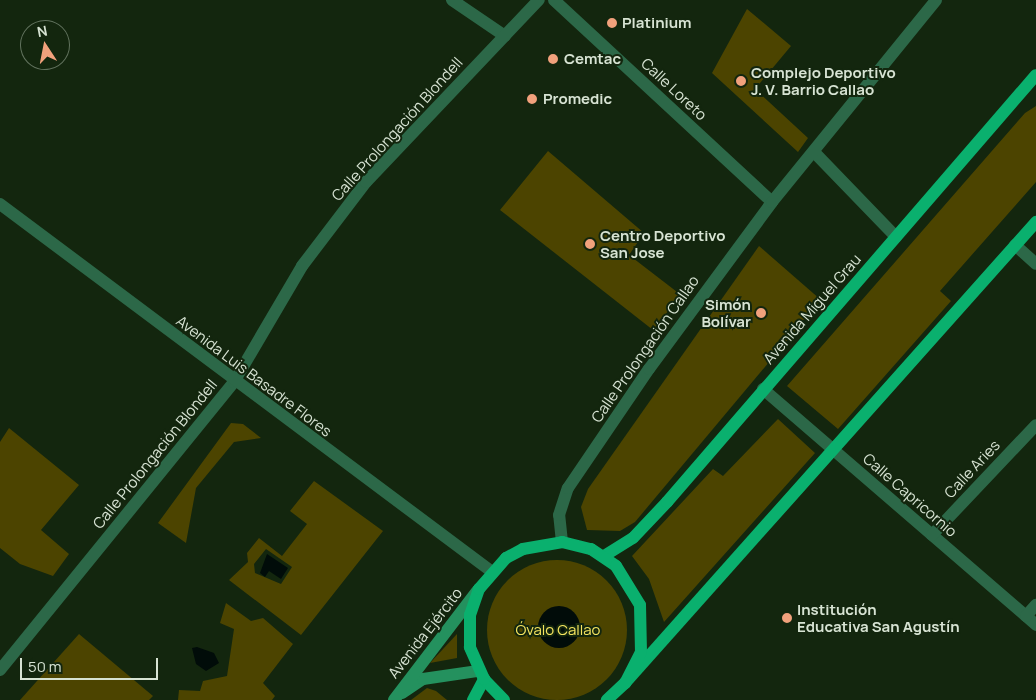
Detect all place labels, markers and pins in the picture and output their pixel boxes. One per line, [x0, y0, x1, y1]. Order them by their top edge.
place label: Platinium [622, 14, 692, 32]
marker: Platinium [606, 17, 618, 29]
place label: Cemtac [564, 50, 621, 68]
marker: Cemtac [546, 52, 560, 66]
place label: Complejo Deportivo J. V. Barrio Callao [751, 63, 896, 98]
marker: Complejo Deportivo J. V. Barrio Callao [735, 75, 747, 87]
place label: Promedic [543, 90, 612, 108]
marker: Promedic [525, 92, 539, 106]
place label: Centro Deportivo San Jose [600, 226, 726, 261]
marker: Centro Deportivo San Jose [584, 238, 596, 250]
place label: Simón Bolívar [701, 295, 751, 330]
marker: Simón Bolívar [755, 307, 767, 319]
place label: Institución Educativa San Agustín [797, 600, 960, 635]
marker: Institución Educativa San Agustín [781, 612, 793, 624]

